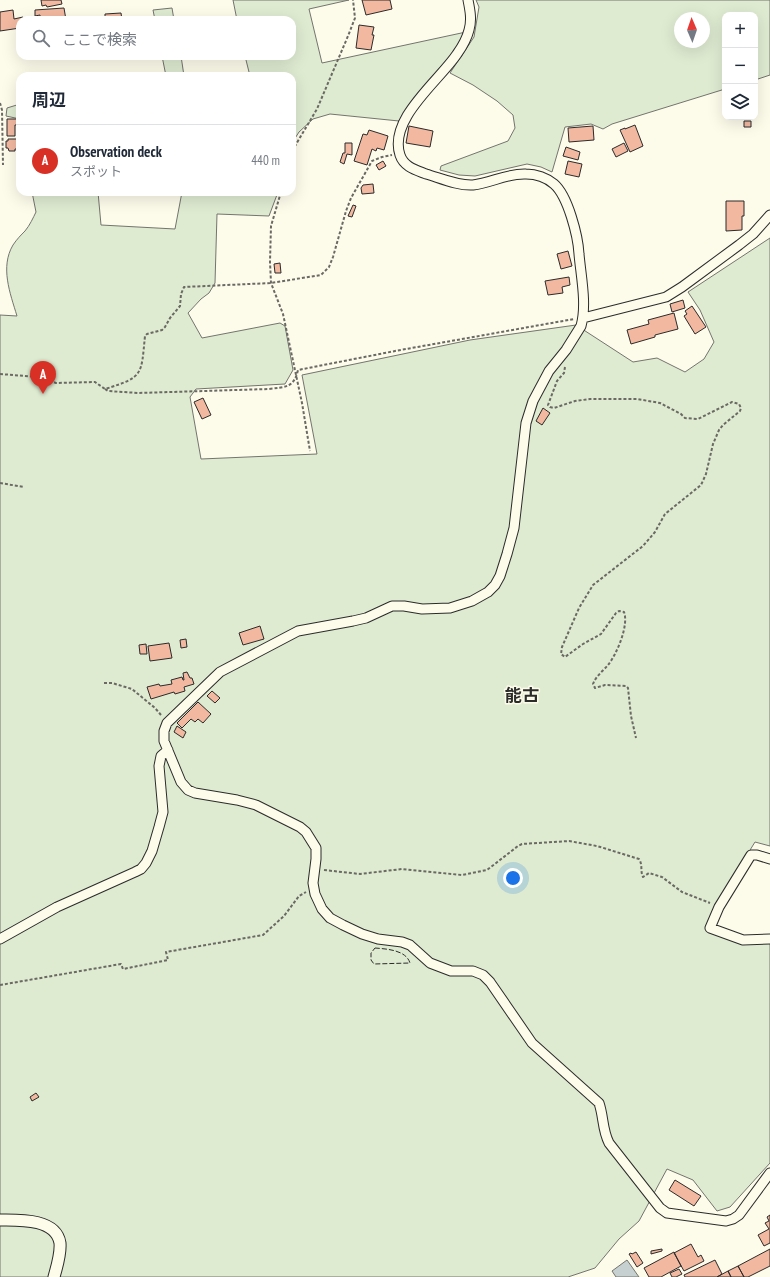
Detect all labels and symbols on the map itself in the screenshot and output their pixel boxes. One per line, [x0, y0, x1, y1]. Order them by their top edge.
north arrow [674, 12, 710, 48]
pin: A [30, 361, 56, 394]
district label: 能古 [505, 684, 539, 706]
your location [503, 868, 523, 888]

